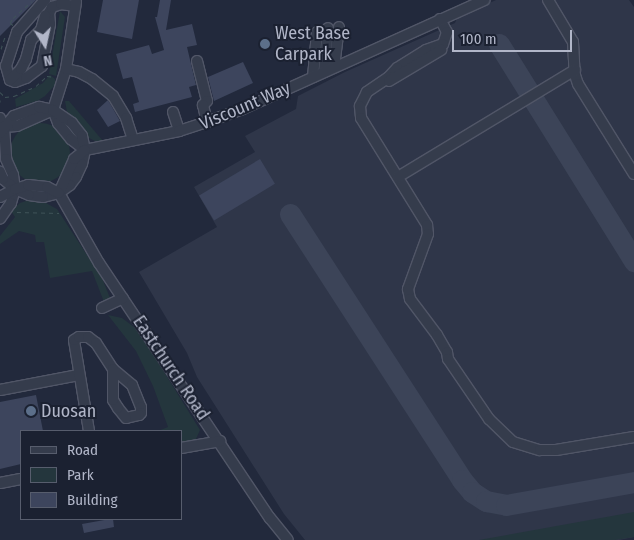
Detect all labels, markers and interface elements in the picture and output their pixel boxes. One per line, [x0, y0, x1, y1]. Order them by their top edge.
north arrow [20, 20, 70, 70]
scale bar [454, 20, 574, 52]
place label: West Base Carpark [275, 23, 350, 66]
text: 100 m [460, 30, 497, 48]
marker: West Base Carpark [259, 38, 271, 50]
text: N [42, 51, 53, 69]
street label: Viscount Way [196, 77, 294, 135]
street label: Eastchurch Road [128, 312, 214, 424]
place label: Duosan [41, 400, 96, 422]
marker: Duosan [25, 405, 37, 417]
legend [20, 430, 182, 520]
text: Road [67, 441, 98, 459]
text: Park [67, 466, 94, 484]
text: Building [67, 491, 118, 509]

